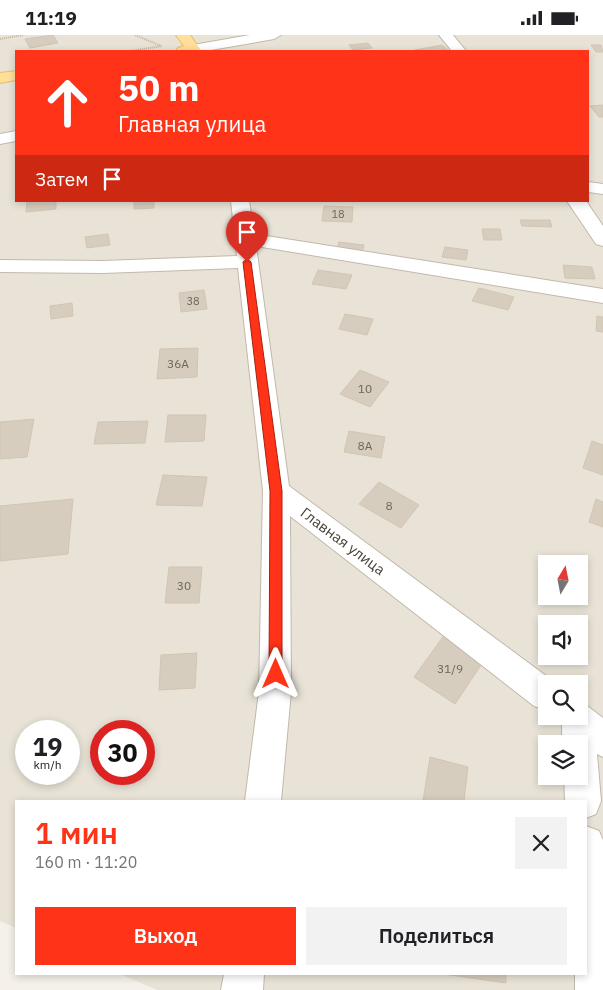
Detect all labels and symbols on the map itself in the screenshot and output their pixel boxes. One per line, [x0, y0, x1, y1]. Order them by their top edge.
house number: 18 [331, 207, 345, 221]
pin [226, 211, 268, 262]
house number: 38 [186, 294, 200, 308]
house number: 36А [167, 356, 189, 371]
house number: 10 [358, 381, 372, 396]
house number: 8А [358, 438, 373, 453]
house number: 8 [385, 498, 393, 513]
street label: Главная улица [297, 503, 389, 579]
north arrow [538, 555, 588, 605]
house number: 30 [177, 578, 191, 593]
position arrow [249, 647, 301, 699]
house number: 31/9 [437, 661, 463, 676]
speed limit sign: 30 [90, 720, 155, 785]

